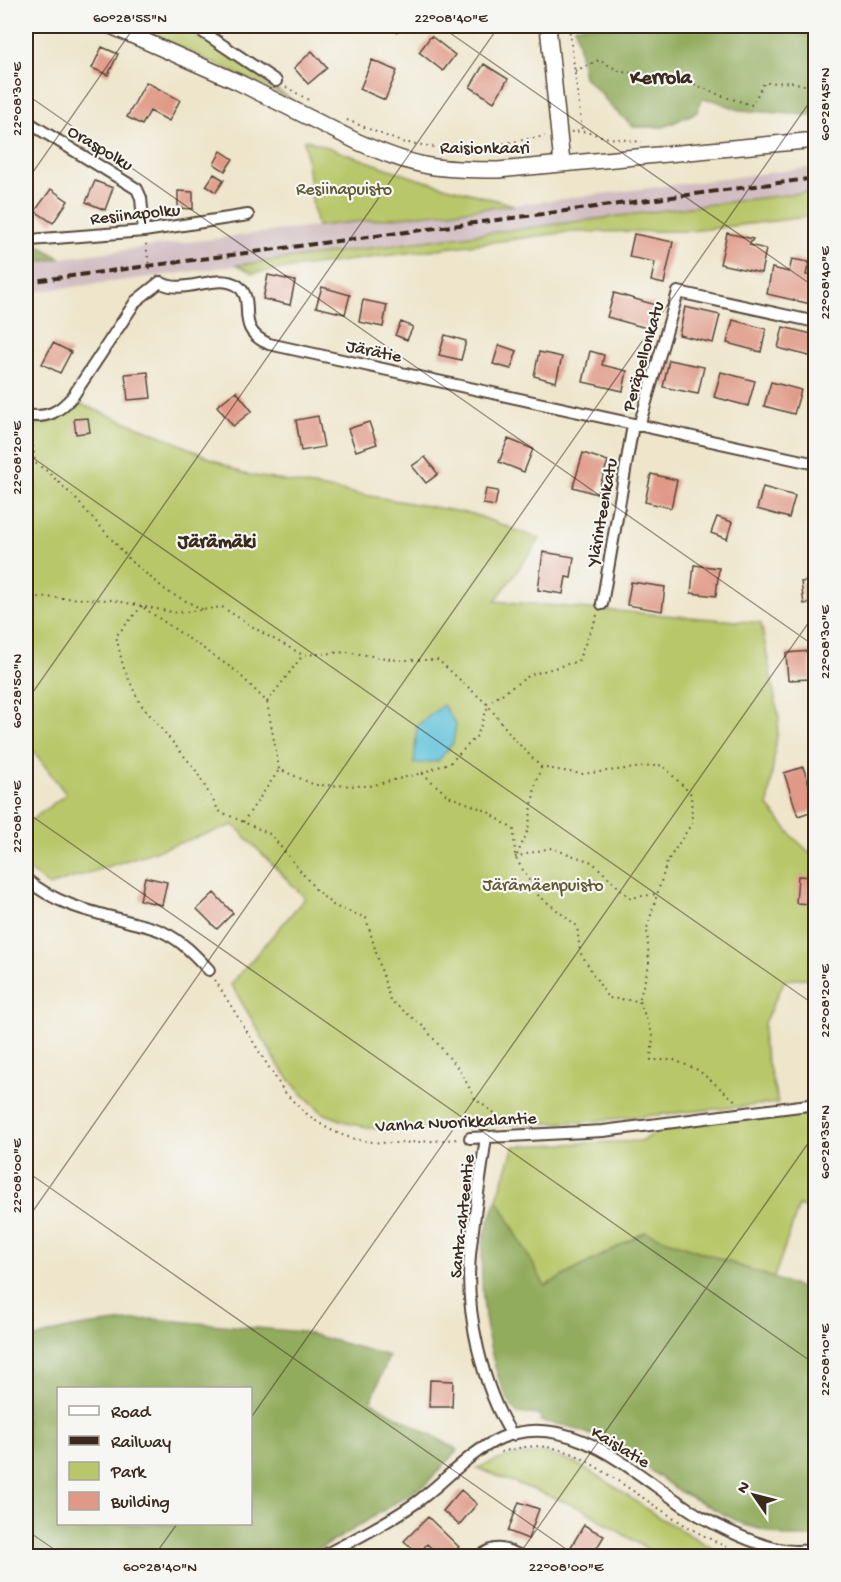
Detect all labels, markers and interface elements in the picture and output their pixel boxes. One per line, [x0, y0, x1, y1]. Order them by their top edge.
text: 60°28'55"N [93, 10, 167, 28]
text: 22°08'40"E [414, 10, 488, 28]
text: 22°08'30"E [9, 61, 27, 136]
text: 60°28'45"N [817, 67, 835, 141]
district label: Kerrola [629, 68, 693, 91]
street label: Oraspolku [63, 121, 137, 177]
street label: Raisionkaari [440, 139, 530, 160]
park label: Resiinapuisto [296, 180, 392, 201]
street label: Resiinapolku [89, 200, 182, 231]
text: 22°08'40"E [817, 246, 835, 320]
street label: Peräpellonkatu [618, 299, 670, 415]
street label: Järätie [344, 336, 404, 369]
text: 22°08'20"E [9, 421, 27, 495]
street label: Ylärinteenkatu [583, 456, 623, 570]
district label: Järämäki [177, 532, 256, 555]
text: 22°08'30"E [817, 604, 835, 679]
text: 60°28'50"N [9, 653, 27, 728]
text: 22°08'10"E [9, 780, 27, 853]
park label: Järämäenpuisto [482, 876, 604, 897]
text: 22°08'20"E [817, 964, 835, 1038]
text: 60°28'35"N [817, 1105, 835, 1179]
street label: Vanha Nuorikkalantie [374, 1109, 538, 1138]
text: 22°08'00"E [9, 1138, 27, 1213]
street label: Santa-ahteentie [447, 1153, 481, 1279]
text: 22°08'10"E [817, 1323, 835, 1396]
legend [57, 1387, 252, 1525]
text: Road [111, 1403, 152, 1424]
street label: Kaislatie [586, 1422, 654, 1474]
text: Railway [111, 1433, 171, 1454]
text: Park [110, 1463, 147, 1484]
north arrow [724, 1465, 784, 1525]
text: N [734, 1478, 756, 1498]
text: Building [110, 1493, 170, 1514]
text: 60°28'40"N [123, 1559, 197, 1577]
text: 22°08'00"E [529, 1559, 604, 1577]

